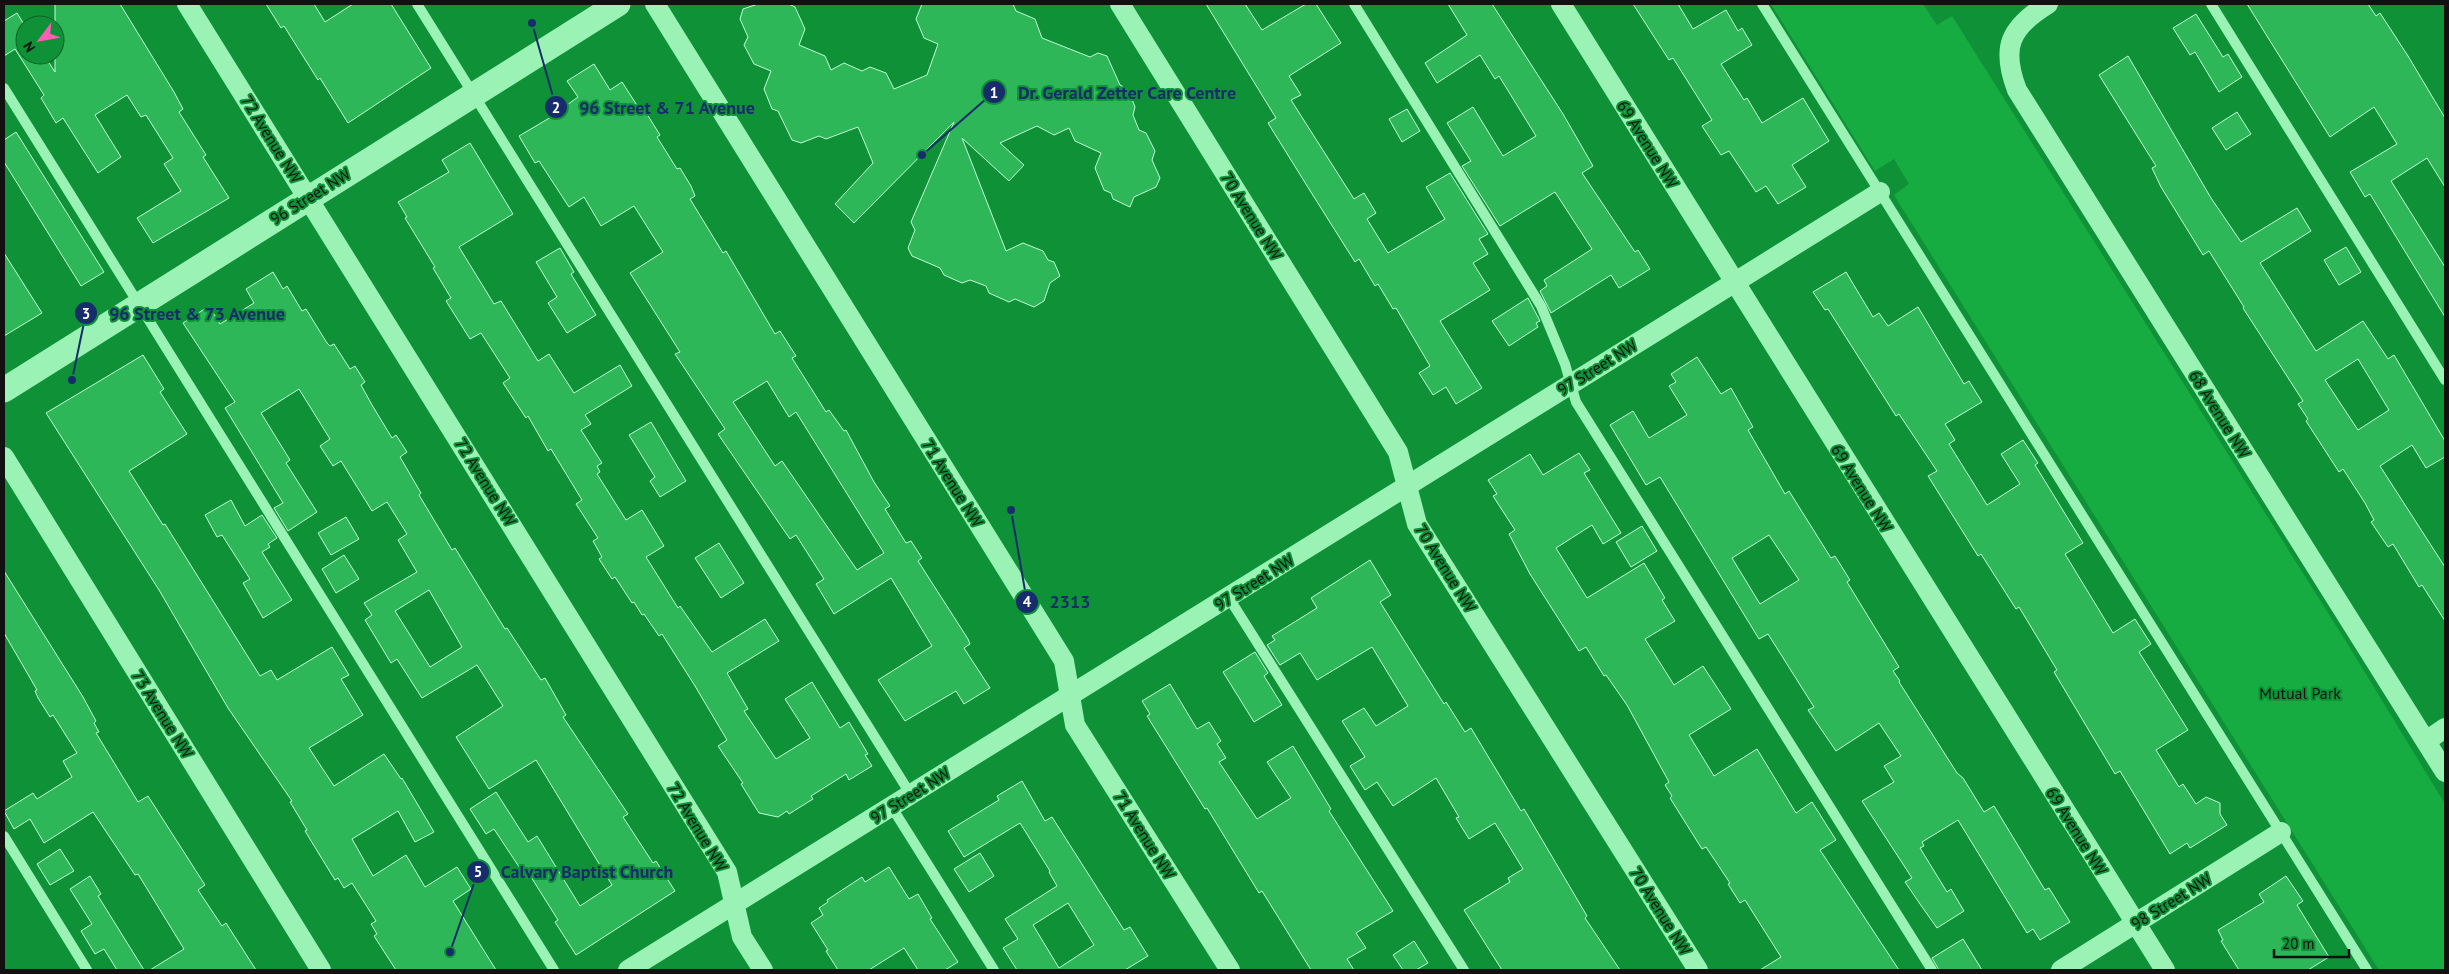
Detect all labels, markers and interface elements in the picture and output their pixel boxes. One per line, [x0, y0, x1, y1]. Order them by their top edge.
north arrow [15, 15, 65, 65]
text: N [19, 38, 39, 56]
callout: Dr. Gerald Zetter Care Centre [982, 76, 1247, 109]
text: Dr. Gerald Zetter Care Centre [1018, 81, 1236, 104]
text: 1 [990, 83, 998, 102]
callout: 96 Street & 71 Avenue [544, 91, 765, 124]
street label: 72 Avenue NW [237, 92, 307, 187]
text: 96 Street & 71 Avenue [579, 96, 755, 119]
street label: 69 Avenue NW [1613, 97, 1683, 192]
text: 2 [552, 98, 560, 117]
street label: 96 Street NW [266, 163, 354, 229]
street label: 70 Avenue NW [1217, 169, 1287, 264]
callout: 96 Street & 73 Avenue [73, 297, 295, 330]
text: 96 Street & 73 Avenue [109, 302, 285, 325]
text: 3 [82, 304, 90, 323]
street label: 97 Street NW [1554, 334, 1641, 399]
street label: 68 Avenue NW [2185, 367, 2255, 462]
street label: 72 Avenue NW [451, 435, 521, 530]
street label: 71 Avenue NW [918, 436, 988, 531]
street label: 69 Avenue NW [1827, 441, 1897, 536]
street label: 70 Avenue NW [1411, 521, 1481, 616]
street label: 97 Street NW [1211, 549, 1298, 614]
callout: 2313 [1014, 585, 1100, 618]
text: 2313 [1050, 590, 1090, 613]
text: 4 [1023, 592, 1032, 611]
street label: 73 Avenue NW [128, 667, 198, 762]
park label: Mutual Park [2259, 683, 2341, 703]
street label: 97 Street NW [867, 762, 954, 827]
street label: 72 Avenue NW [664, 779, 733, 875]
street label: 69 Avenue NW [2042, 784, 2112, 879]
street label: 71 Avenue NW [1110, 788, 1180, 883]
callout: Calvary Baptist Church [465, 855, 684, 888]
text: Calvary Baptist Church [501, 860, 673, 883]
text: 5 [474, 862, 482, 881]
street label: 70 Avenue NW [1626, 864, 1696, 959]
street label: 98 Street NW [2127, 868, 2215, 934]
scale bar [2274, 926, 2349, 958]
text: 20 m [2282, 934, 2315, 953]

